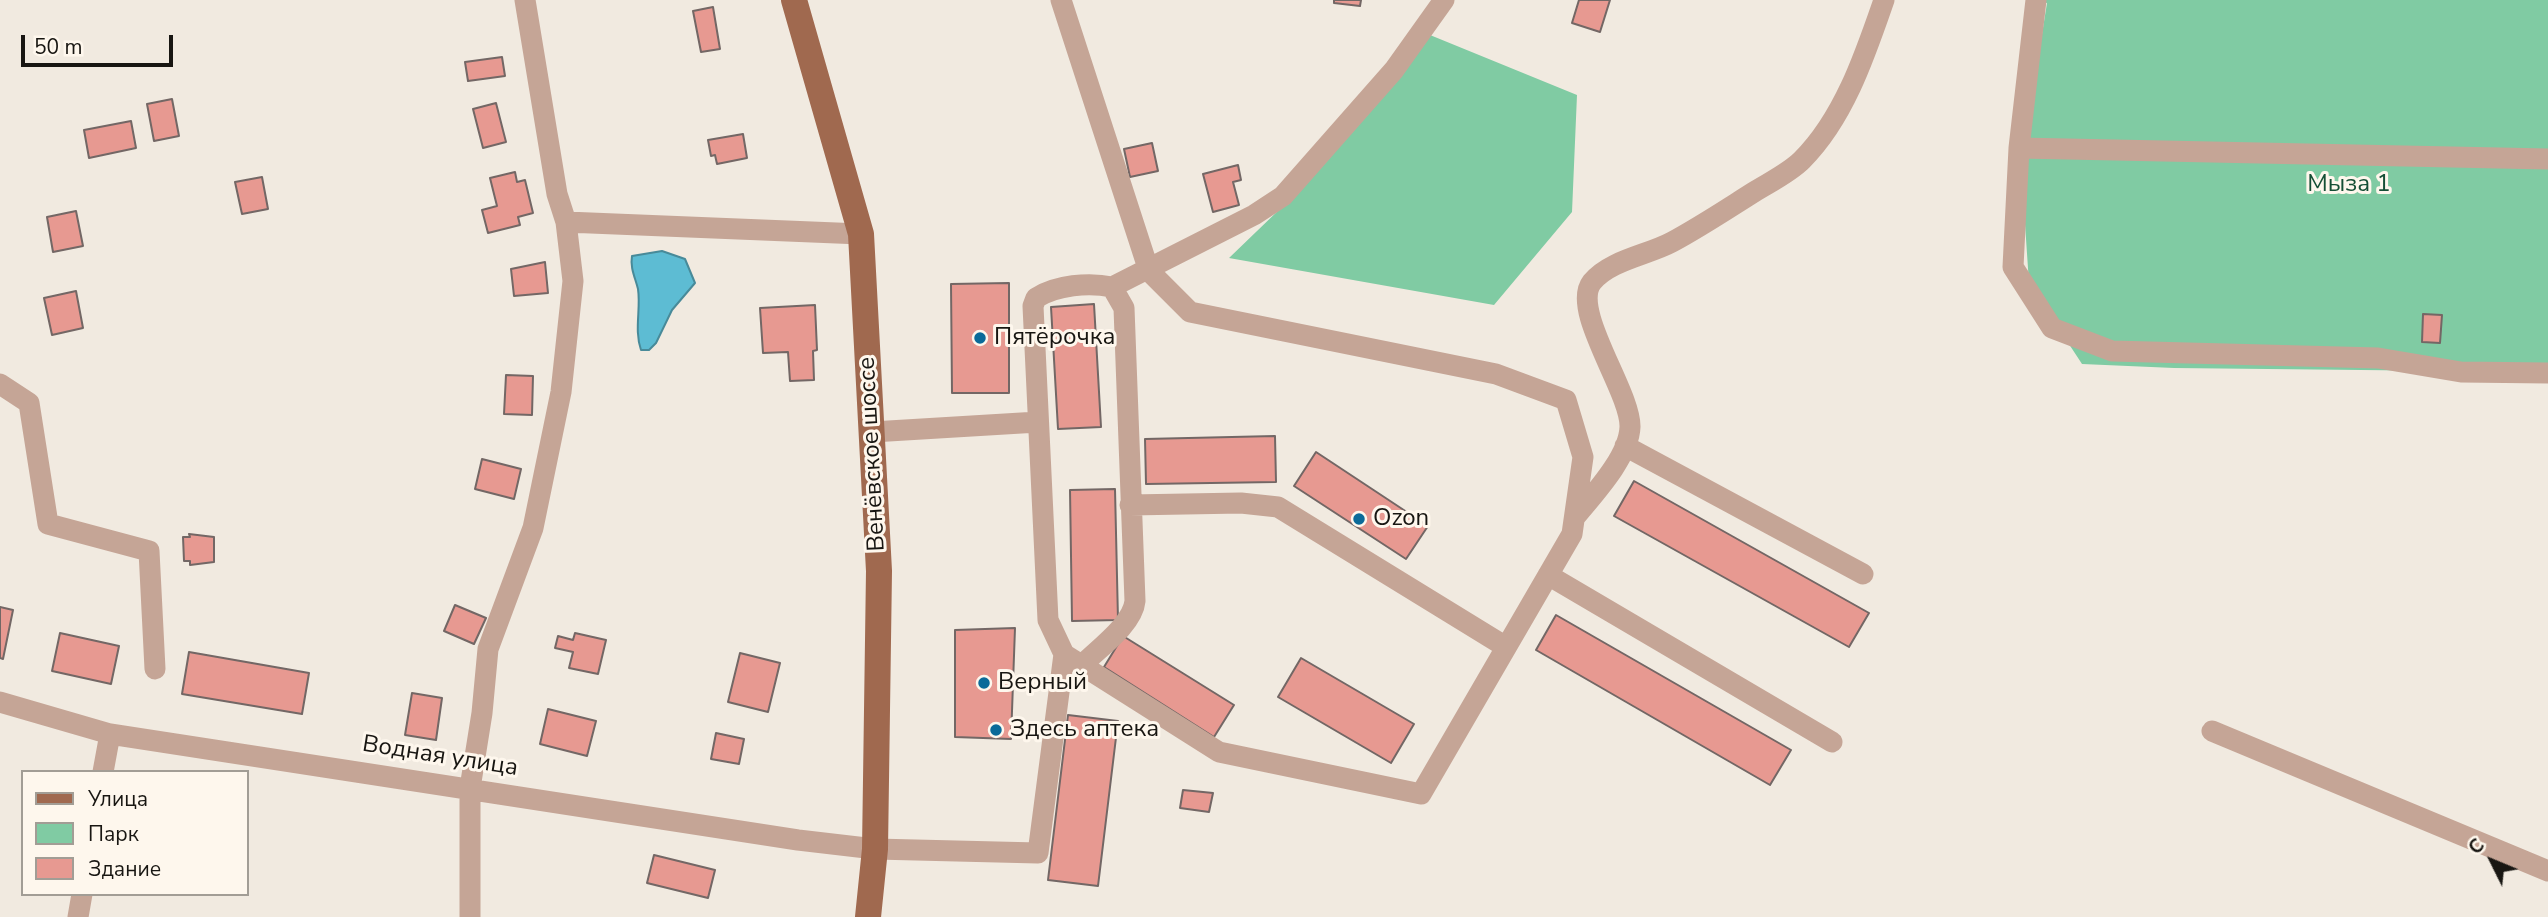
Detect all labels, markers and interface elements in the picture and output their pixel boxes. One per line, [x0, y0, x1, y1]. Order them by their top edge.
scale bar [24, 21, 177, 65]
text: 50 m [34, 33, 83, 61]
park label: Мыза 1 [2307, 171, 2391, 199]
place label: Пятёрочка [994, 324, 1115, 352]
marker: Пятёрочка [972, 330, 988, 346]
street label: Венёвское шоссе [854, 356, 892, 552]
place label: Ozon [1373, 505, 1429, 533]
marker: Ozon [1351, 511, 1367, 527]
place label: Верный [998, 669, 1087, 697]
marker: Верный [976, 675, 992, 691]
place label: Здесь аптека [1010, 716, 1159, 744]
marker: Здесь аптека [988, 722, 1004, 738]
street label: Водная улица [360, 730, 520, 784]
legend [21, 770, 248, 896]
text: Улица [88, 785, 148, 813]
text: Парк [88, 820, 139, 848]
north arrow [2457, 826, 2527, 896]
text: С [2463, 833, 2491, 860]
text: Здание [88, 855, 161, 883]

